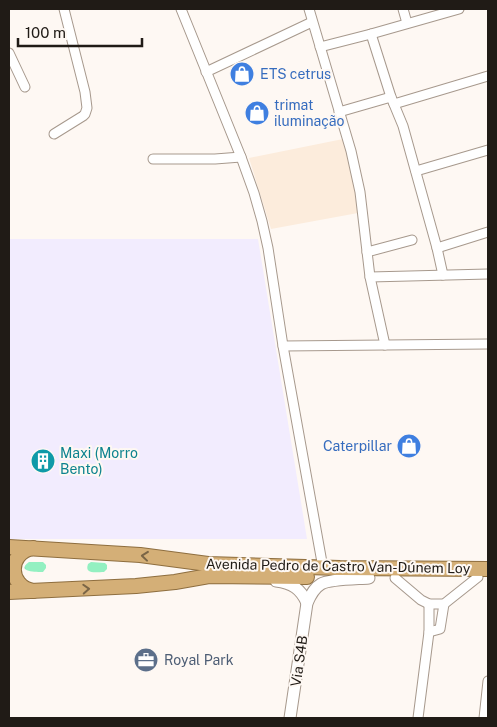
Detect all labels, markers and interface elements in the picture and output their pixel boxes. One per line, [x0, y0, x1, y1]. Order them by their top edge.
scale bar [18, 15, 141, 47]
text: 100 m [25, 24, 66, 41]
shop icon: ETS cetrus [229, 61, 255, 87]
place label: ETS cetrus [260, 66, 331, 82]
place label: trimat iluminação [274, 97, 345, 129]
shop icon: trimat iluminação [244, 100, 270, 126]
shop icon: Caterpillar [396, 433, 422, 459]
place label: Caterpillar [323, 438, 392, 454]
place label: Maxi (Morro Bento) [60, 445, 138, 477]
building icon: Maxi (Morro Bento) [30, 448, 56, 474]
one-way arrow [141, 551, 149, 562]
street label: Avenida Pedro de Castro Van-Dúnem Loy [206, 556, 471, 576]
one-way arrow [82, 583, 90, 594]
street label: Via S4B [287, 634, 311, 688]
office icon: Royal Park [133, 647, 159, 673]
place label: Royal Park [164, 652, 234, 668]

